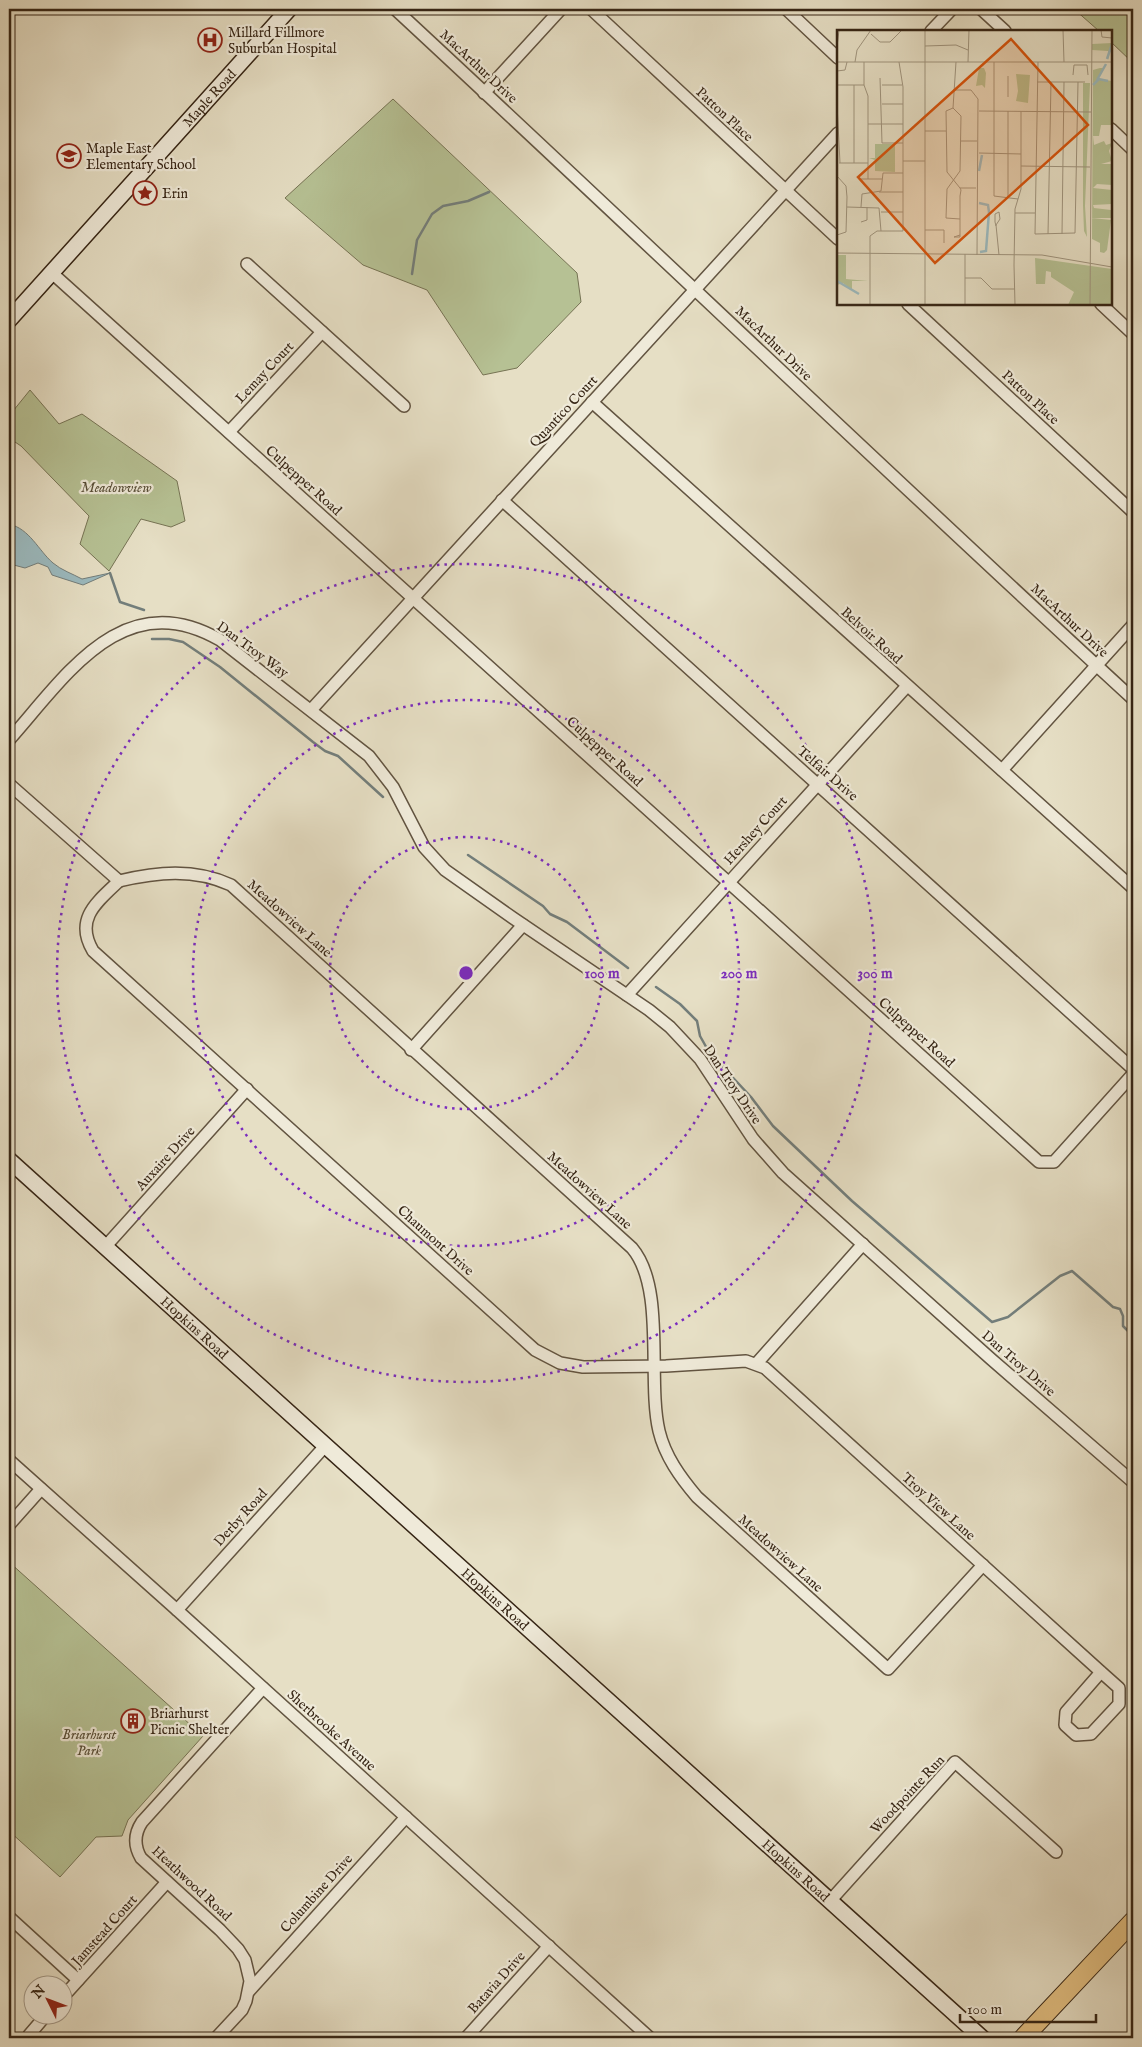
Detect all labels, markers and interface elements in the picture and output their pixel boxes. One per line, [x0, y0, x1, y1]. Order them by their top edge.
place label: Millard Fillmore Suburban Hospital [228, 24, 337, 58]
street label: MacArthur Drive [436, 26, 521, 108]
hospital icon: Millard Fillmore Suburban Hospital [197, 27, 223, 53]
inset map [837, 30, 1112, 305]
street label: Maple Road [179, 65, 241, 131]
street label: Patton Place [692, 84, 757, 146]
place label: Maple East Elementary School [86, 140, 196, 174]
school or university icon: Maple East Elementary School [56, 143, 82, 169]
place icon: Erin [132, 180, 158, 206]
place label: Erin [162, 185, 189, 203]
street label: MacArthur Drive [731, 302, 816, 385]
street label: Lemay Court [232, 338, 298, 407]
street label: Patton Place [998, 367, 1063, 429]
street label: Quantico Court [526, 372, 602, 451]
street label: Culpepper Road [261, 442, 346, 520]
park label: Meadowview [81, 479, 152, 497]
street label: MacArthur Drive [1027, 580, 1112, 662]
street label: Belvoir Road [837, 603, 906, 668]
street label: Dan Troy Way [213, 618, 292, 682]
street label: Culpepper Road [562, 713, 647, 791]
street label: Telfair Drive [793, 742, 862, 806]
street label: Hershey Court [720, 792, 792, 869]
street label: Meadowview Lane [243, 876, 336, 962]
centre of rings [457, 964, 475, 982]
text: 100 m [584, 964, 620, 983]
text: 200 m [721, 964, 758, 983]
text: 300 m [857, 964, 893, 983]
street label: Culpepper Road [874, 994, 959, 1072]
street label: Dan Troy Drive [699, 1041, 766, 1128]
street label: Auxaire Drive [131, 1122, 200, 1195]
street label: Meadowview Lane [543, 1148, 636, 1234]
street label: Chaumont Drive [393, 1202, 478, 1280]
street label: Hopkins Road [156, 1293, 232, 1364]
street label: Dan Troy Drive [978, 1327, 1059, 1401]
street label: Troy View Lane [898, 1469, 979, 1545]
street label: Derby Road [210, 1485, 272, 1550]
street label: Meadowview Lane [734, 1511, 827, 1597]
street label: Hopkins Road [457, 1564, 533, 1635]
street label: Sherbrooke Avenue [283, 1686, 380, 1776]
place label: Briarhurst Picnic Shelter [150, 1705, 229, 1739]
building icon: Briarhurst Picnic Shelter [120, 1708, 146, 1734]
park label: Briarhurst Park [62, 1726, 116, 1760]
street label: Woodpointe Run [867, 1751, 949, 1838]
street label: Hopkins Road [758, 1836, 833, 1906]
street label: Heathwood Road [148, 1842, 235, 1926]
street label: Columbine Drive [277, 1850, 357, 1937]
street label: Jamstead Court [67, 1891, 142, 1971]
street label: Batavia Drive [464, 1947, 530, 2018]
north arrow [22, 1974, 72, 2024]
text: N [28, 1981, 50, 2003]
scale bar [960, 1992, 1096, 2024]
text: 100 m [967, 2000, 1003, 2019]

